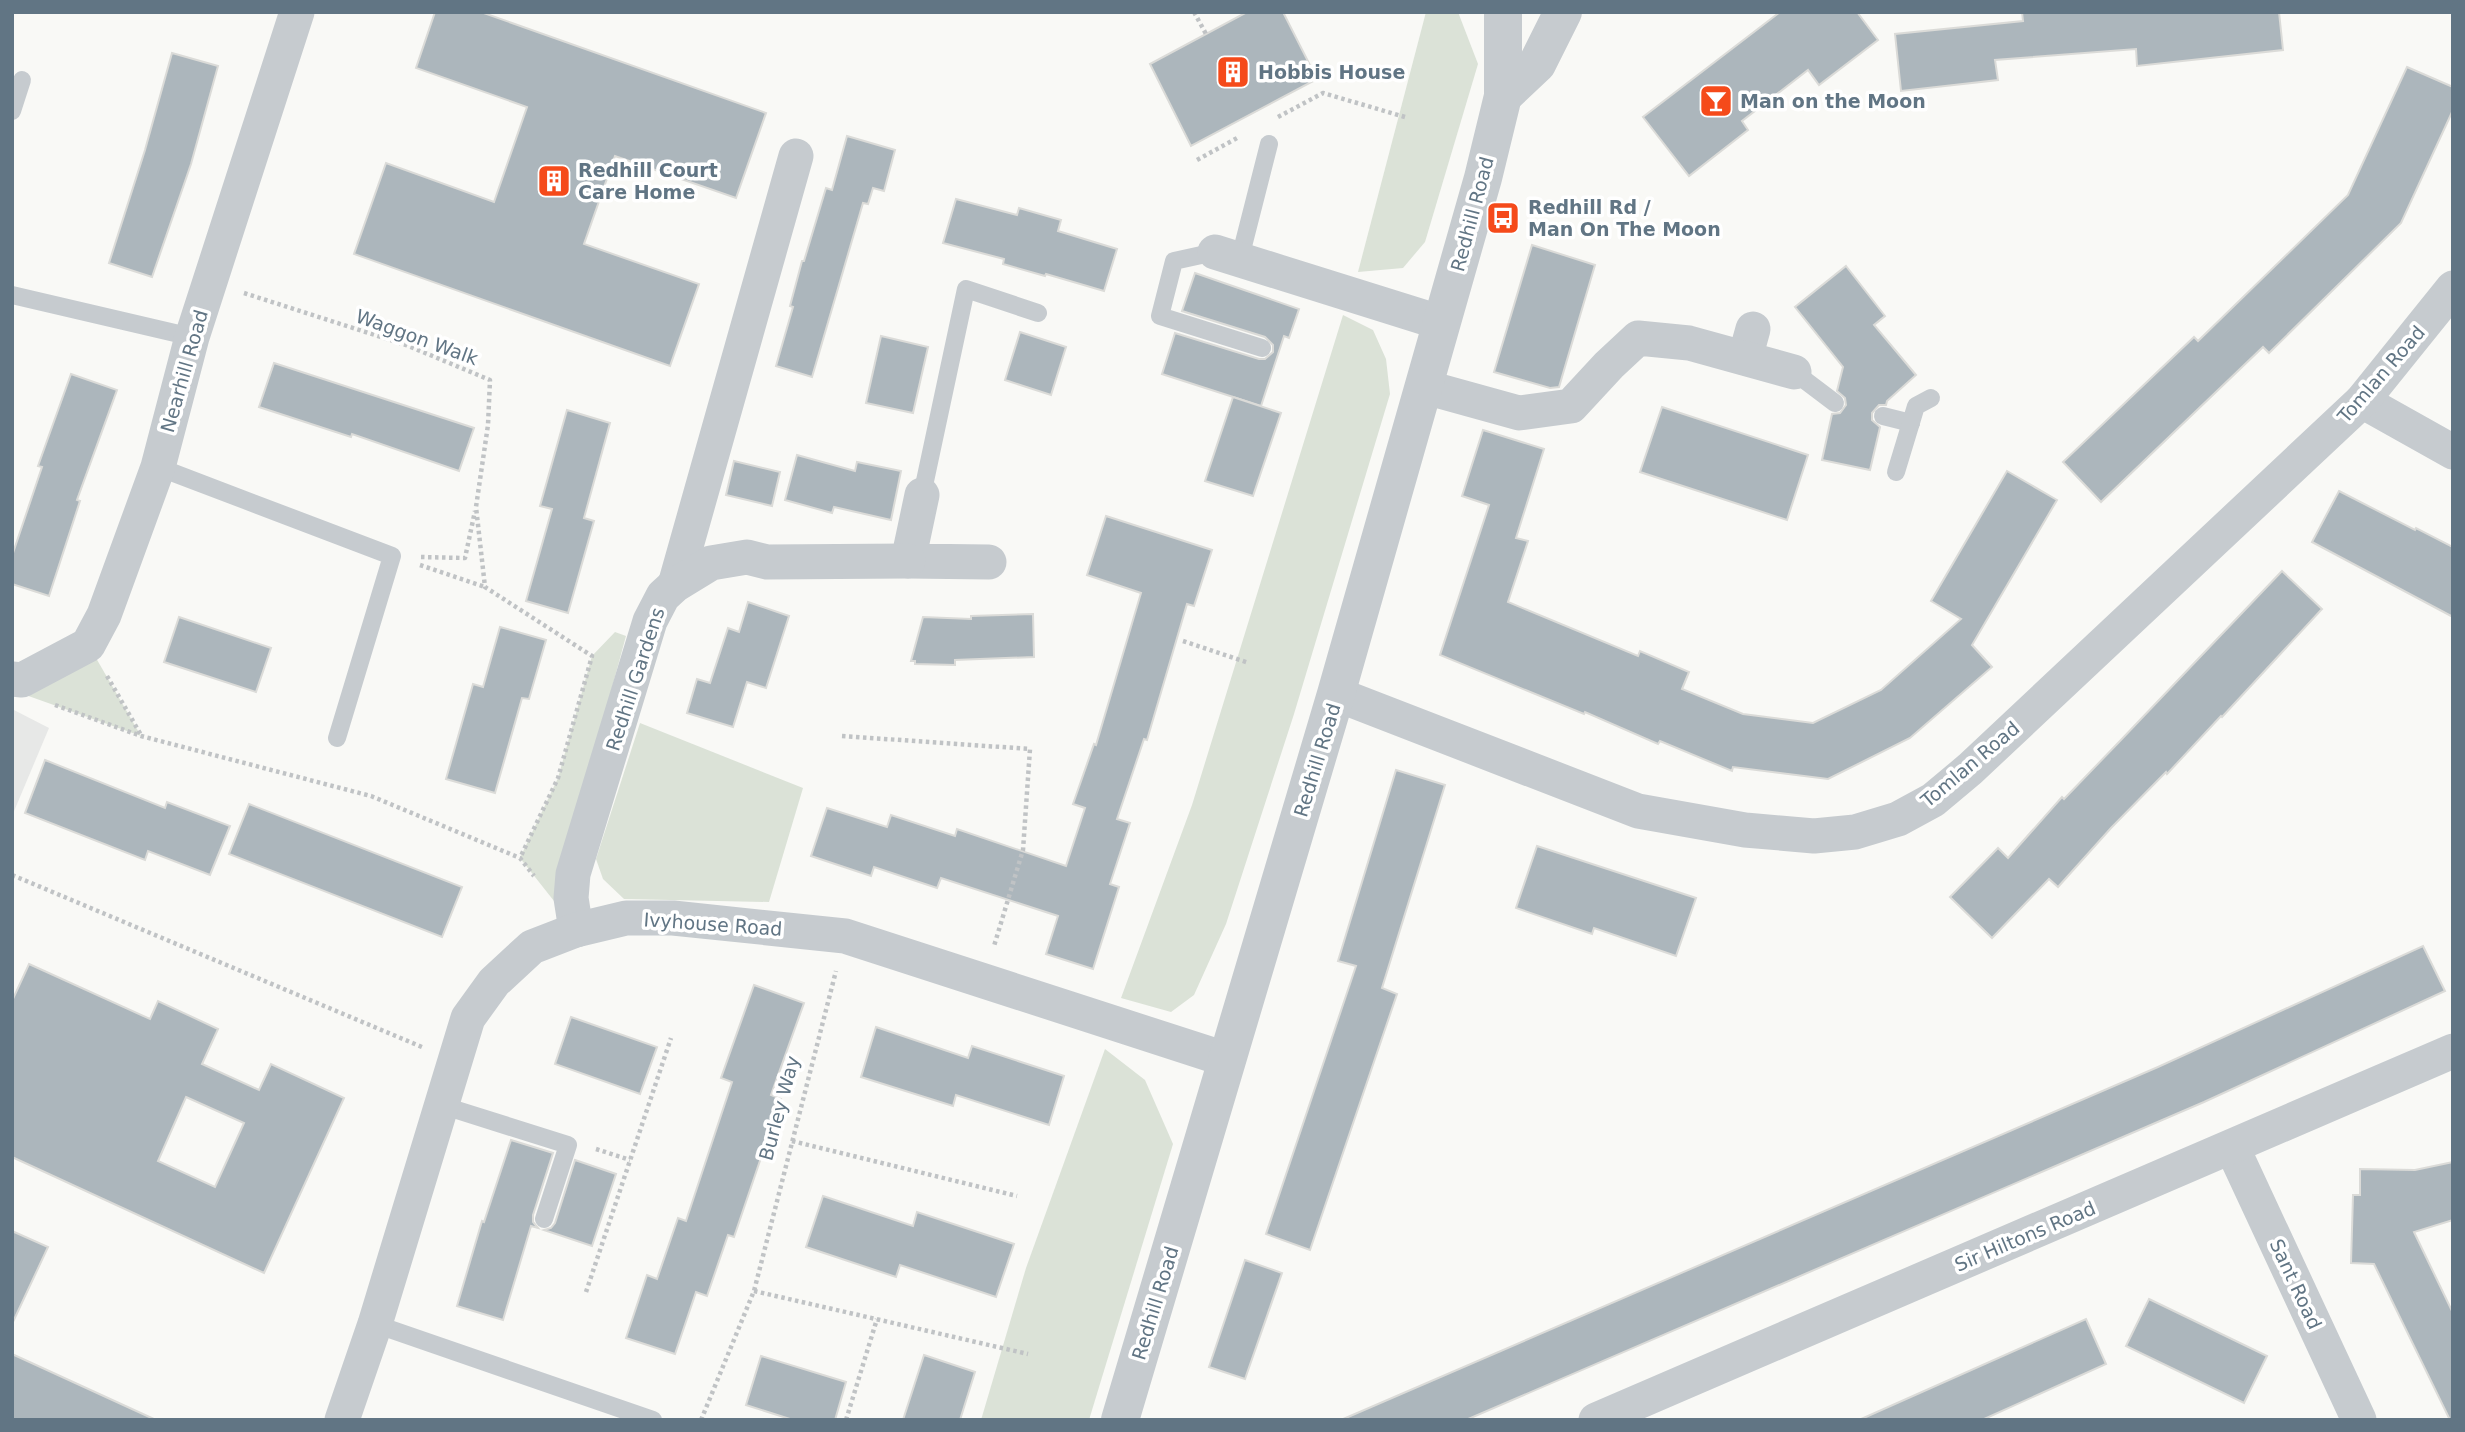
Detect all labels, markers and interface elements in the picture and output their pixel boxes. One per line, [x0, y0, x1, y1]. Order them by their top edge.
building icon: Hobbis House [1214, 53, 1252, 91]
place label: Hobbis House [1258, 61, 1405, 83]
bar icon: Man on the Moon [1697, 82, 1735, 120]
place label: Man on the Moon [1740, 90, 1926, 112]
street label: Redhill Road [1446, 154, 1498, 274]
place label: Redhill Court Care Home [578, 159, 718, 203]
building icon: Redhill Court Care Home [535, 162, 573, 200]
place label: Redhill Rd / Man On The Moon [1528, 196, 1721, 240]
bus stop icon: Redhill Rd / Man On The Moon [1484, 199, 1522, 237]
street label: Waggon Walk [353, 305, 481, 369]
street label: Nearhill Road [156, 307, 212, 435]
street label: Tomlan Road [2332, 321, 2429, 428]
street label: Redhill Gardens [601, 604, 669, 754]
street label: Redhill Road [1289, 701, 1345, 819]
street label: Tomlan Road [1916, 717, 2023, 812]
street label: Ivyhouse Road [643, 908, 783, 940]
street label: Burley Way [754, 1053, 804, 1163]
street label: Sir Hiltons Road [1951, 1196, 2099, 1276]
street label: Sant Road [2266, 1235, 2326, 1333]
street label: Redhill Road [1127, 1244, 1183, 1362]

